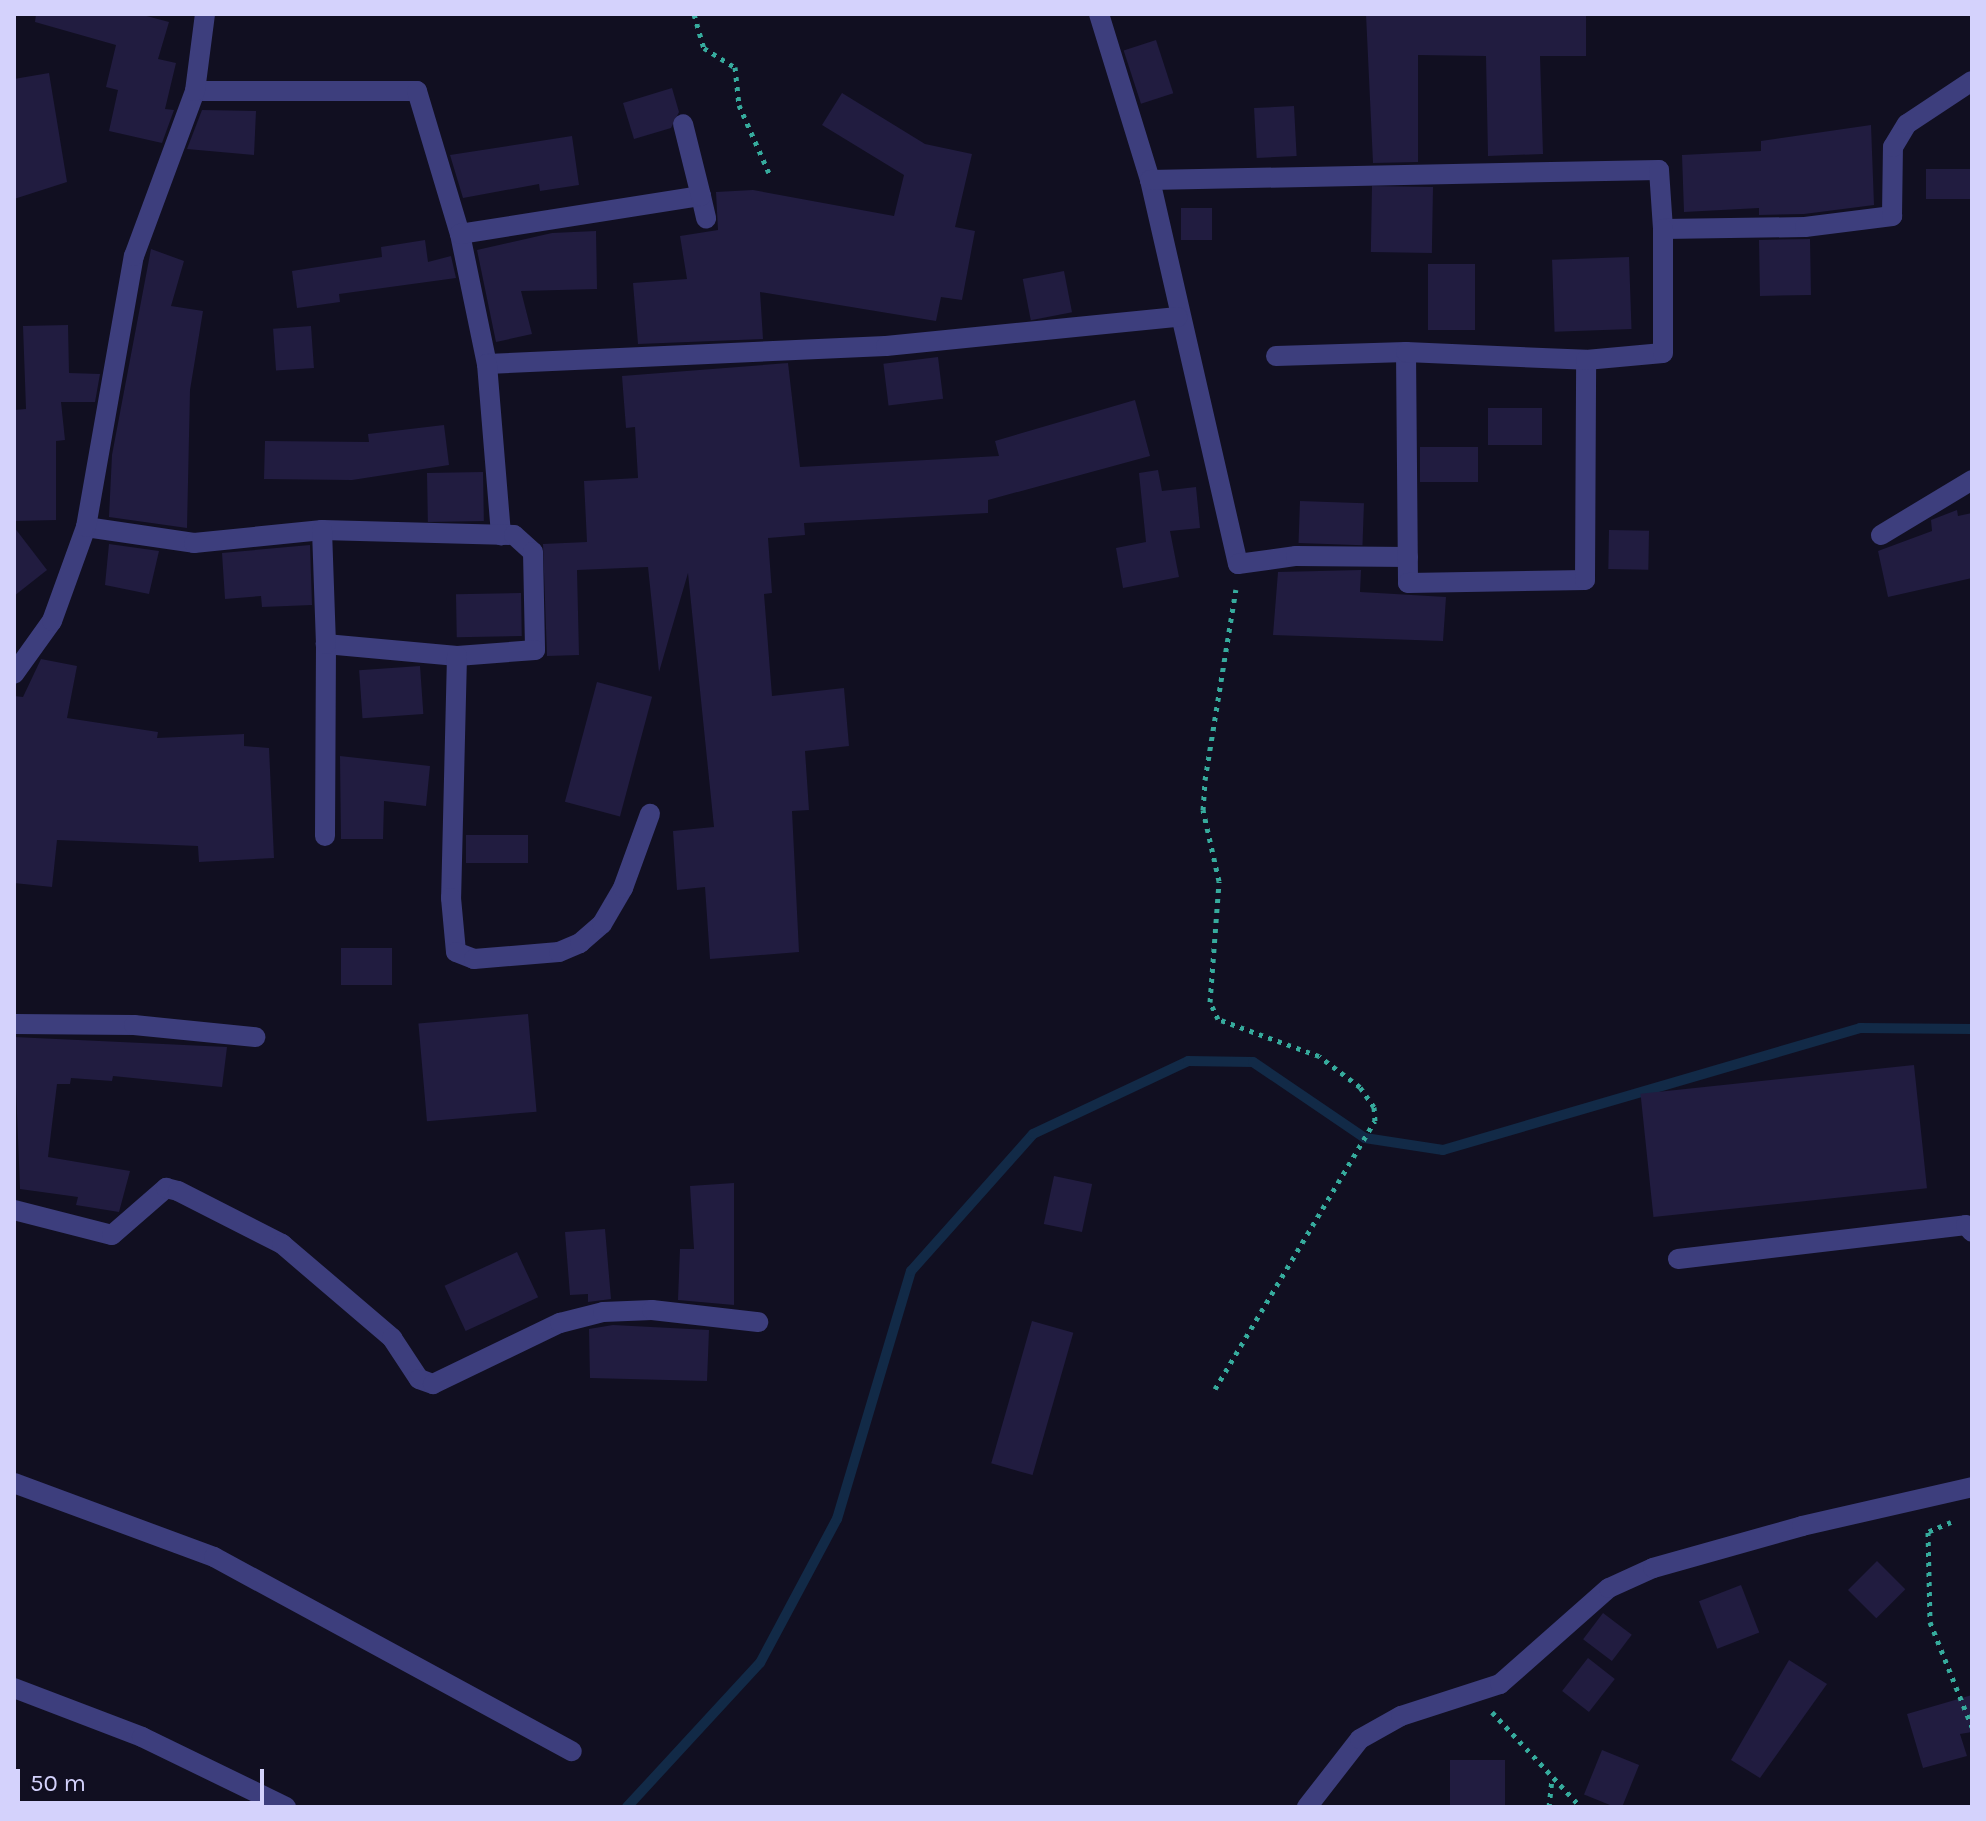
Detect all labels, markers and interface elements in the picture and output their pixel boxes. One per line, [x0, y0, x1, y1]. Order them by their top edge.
scale bar [20, 1753, 268, 1803]
text: 50 m [30, 1769, 86, 1797]

